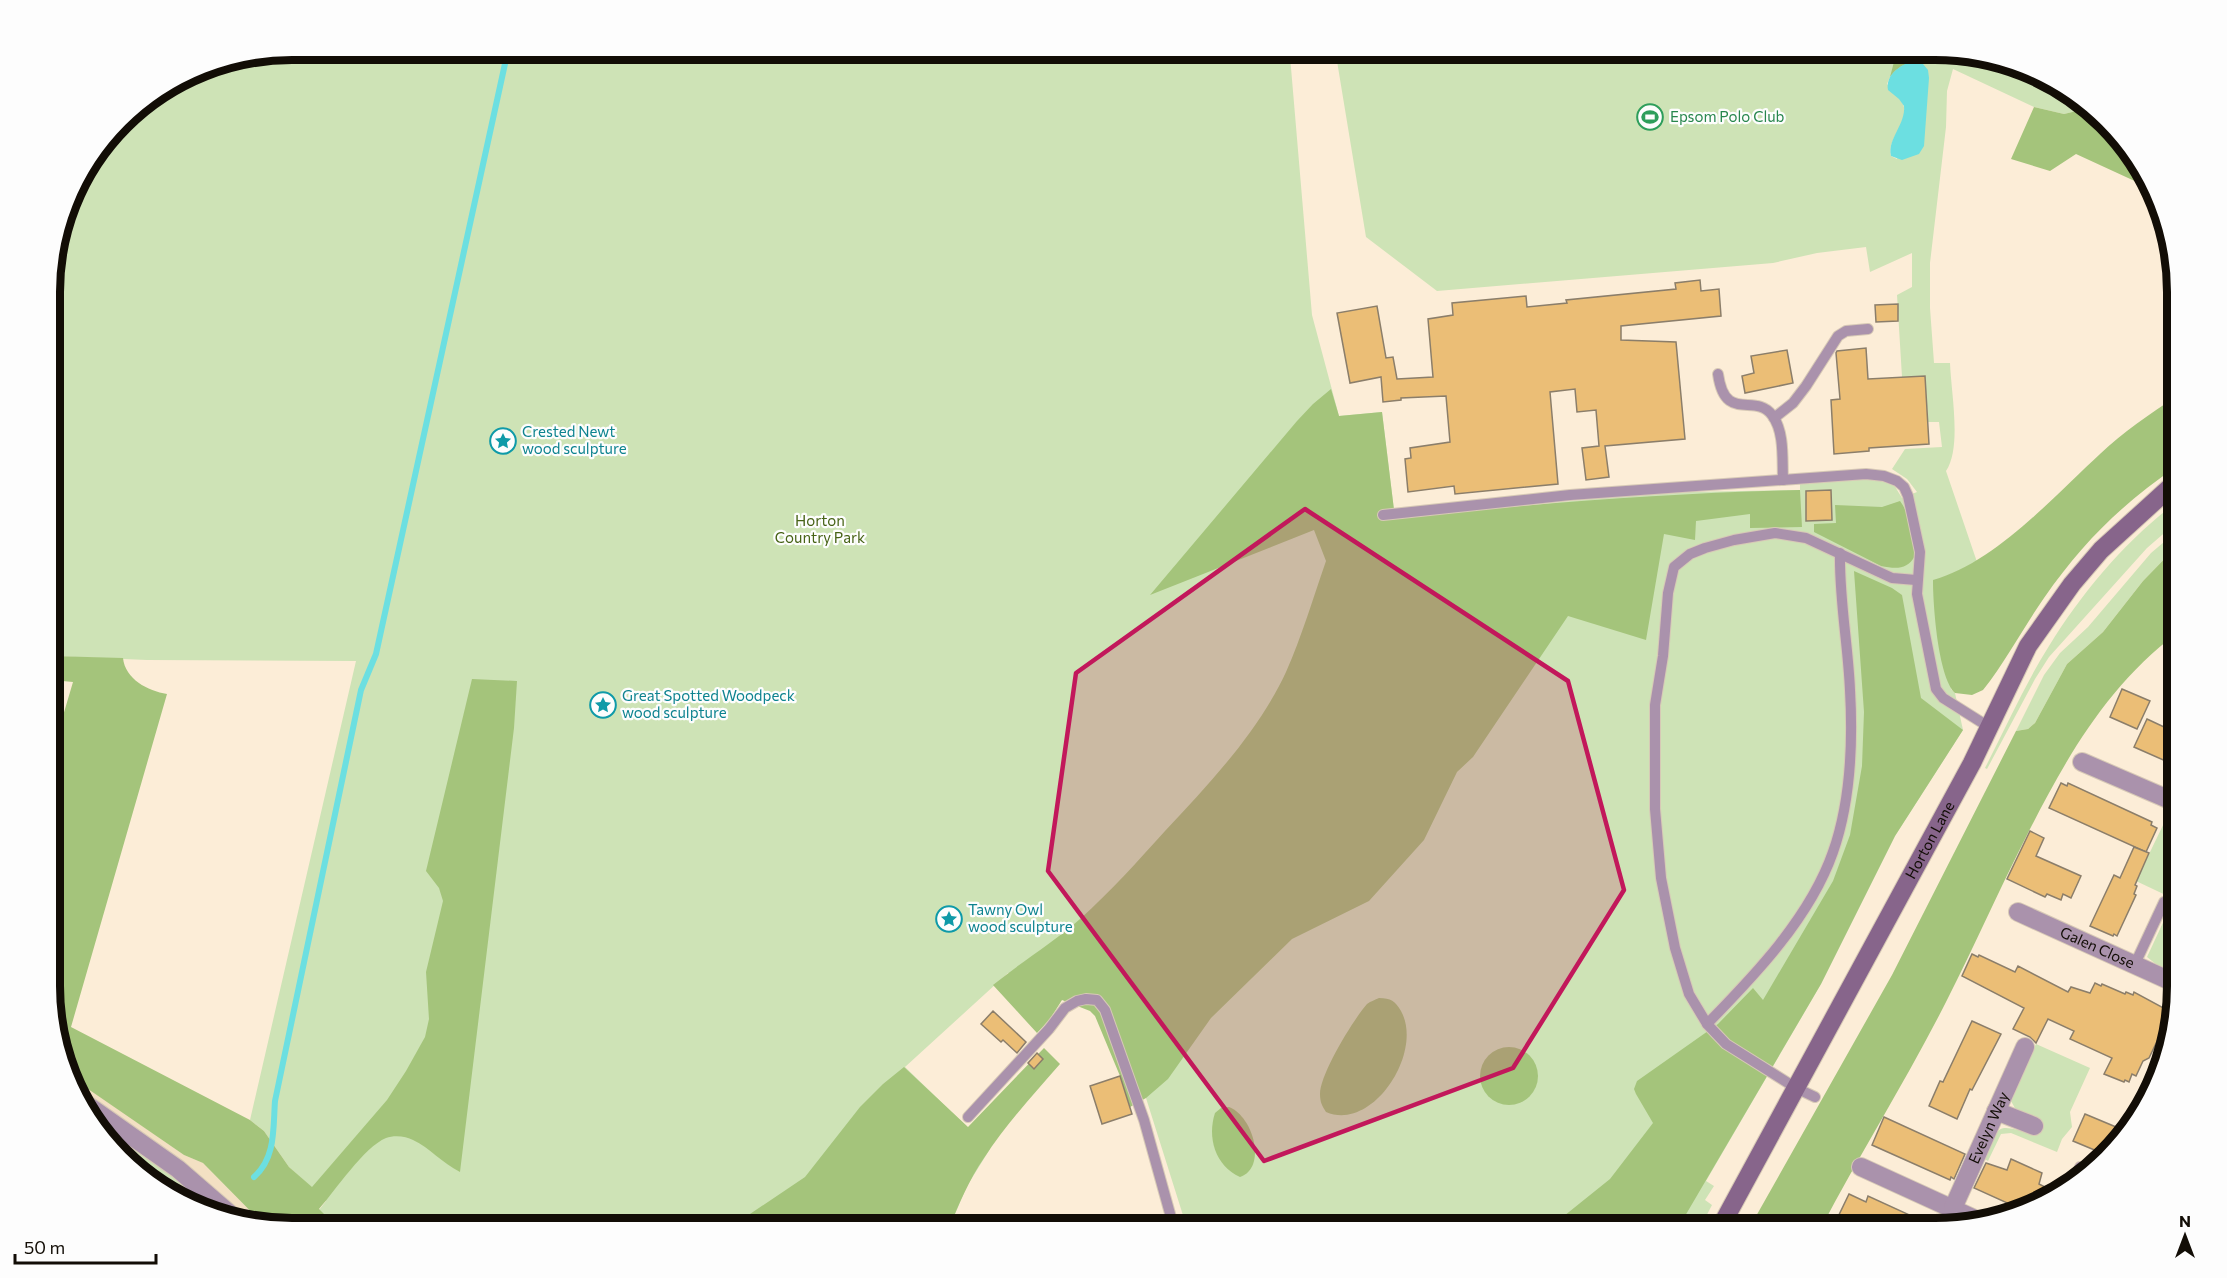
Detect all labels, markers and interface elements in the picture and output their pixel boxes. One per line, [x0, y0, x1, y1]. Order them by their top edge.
sports icon: Epsom Polo Club [1635, 102, 1665, 132]
place label: Epsom Polo Club [1670, 107, 1785, 125]
place label: Crested Newt wood sculpture [522, 422, 627, 457]
place icon: Crested Newt wood sculpture [488, 426, 518, 456]
park label: Horton Country Park [775, 511, 865, 546]
place label: Great Spotted Woodpeck wood sculpture [622, 686, 795, 721]
place icon: Great Spotted Woodpeck wood sculpture [588, 690, 618, 720]
street label: Horton Lane [1901, 798, 1958, 882]
place label: Tawny Owl wood sculpture [968, 900, 1073, 935]
place icon: Tawny Owl wood sculpture [934, 904, 964, 934]
street label: Galen Close [2058, 922, 2138, 972]
street label: Evelyn Way [1964, 1088, 2012, 1166]
north arrow [2155, 1206, 2215, 1266]
text: N [2179, 1211, 2191, 1230]
scale bar [15, 1227, 156, 1265]
text: 50 m [24, 1236, 65, 1258]

